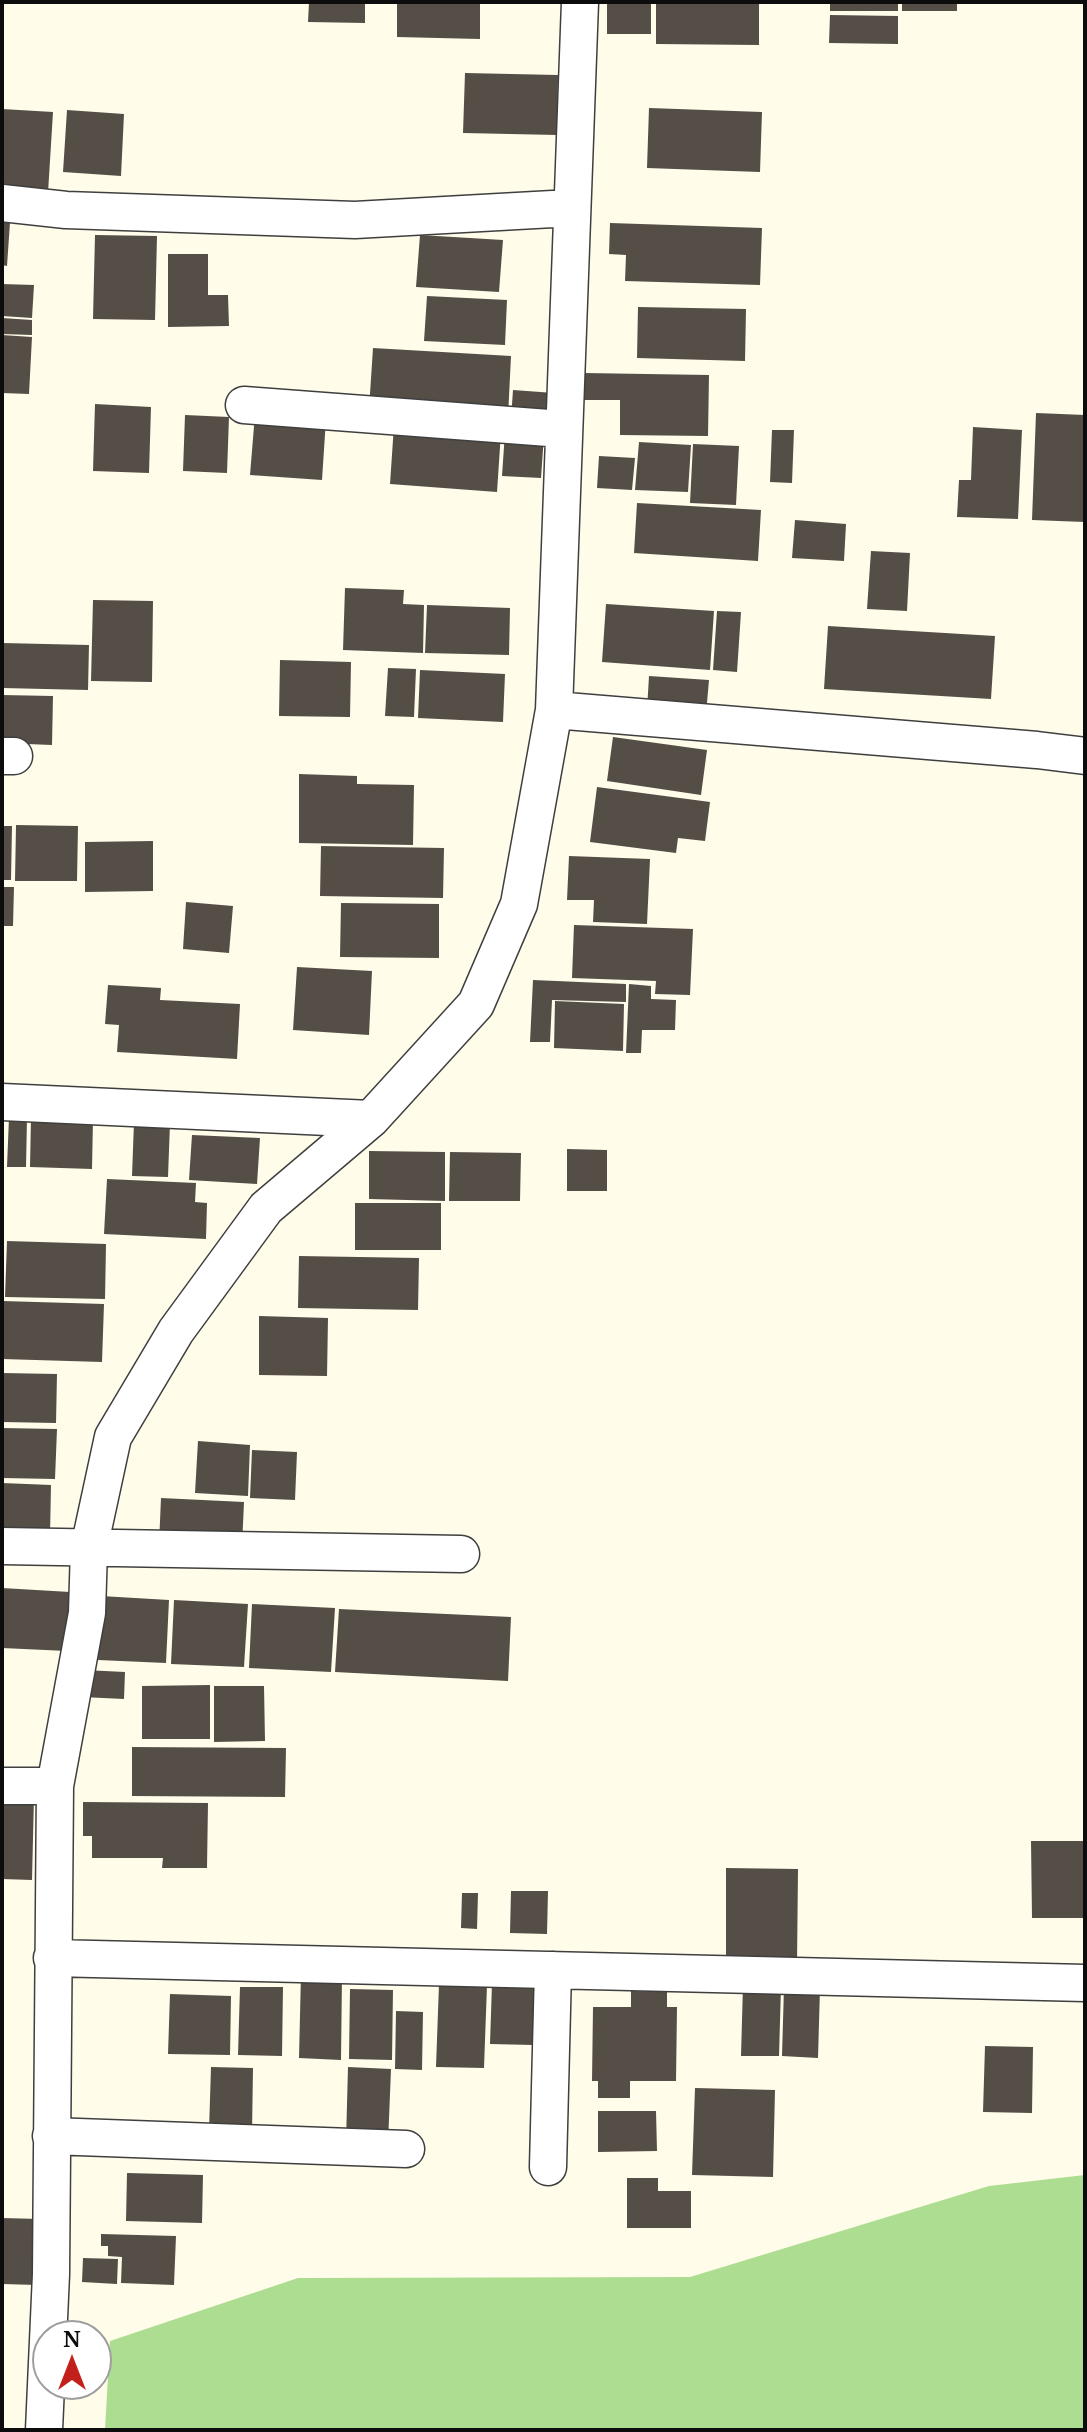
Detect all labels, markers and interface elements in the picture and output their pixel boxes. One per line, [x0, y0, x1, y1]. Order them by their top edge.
north arrow [32, 2320, 112, 2400]
text: N [63, 2323, 81, 2353]

